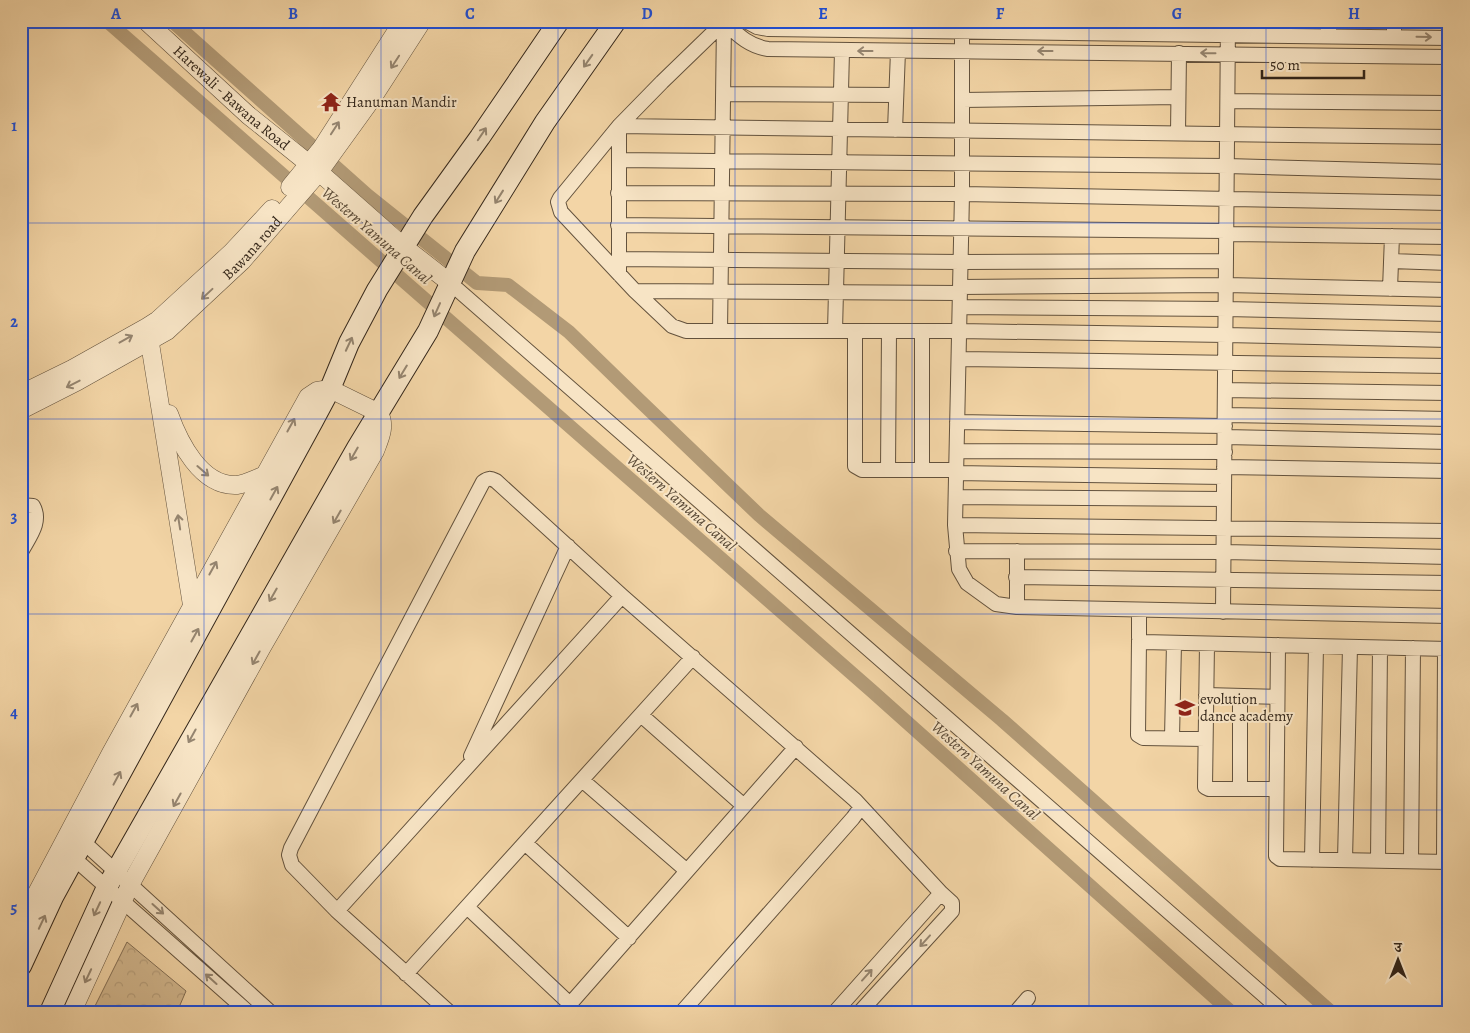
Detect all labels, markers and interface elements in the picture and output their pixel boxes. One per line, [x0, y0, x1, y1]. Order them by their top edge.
text: A [110, 3, 122, 25]
text: B [288, 3, 298, 25]
text: C [465, 3, 475, 25]
text: D [641, 3, 653, 25]
text: E [818, 3, 828, 25]
text: F [996, 3, 1005, 25]
text: G [1172, 3, 1182, 25]
text: H [1348, 3, 1360, 25]
one-way arrow [1415, 32, 1431, 42]
street label: Harewali - Bawana Road [169, 41, 295, 155]
one-way arrow [857, 46, 874, 56]
one-way arrow [1037, 46, 1054, 56]
scale bar [1262, 48, 1365, 80]
one-way arrow [1200, 49, 1216, 58]
one-way arrow [583, 54, 593, 68]
one-way arrow [390, 55, 400, 69]
text: 50 m [1270, 55, 1300, 75]
temple icon: Hanuman Mandir [320, 91, 342, 113]
place label: Hanuman Mandir [346, 92, 457, 112]
text: 1 [11, 115, 17, 137]
one-way arrow [329, 121, 340, 135]
one-way arrow [477, 127, 487, 141]
water label: Western Yamuna Canal [317, 182, 436, 290]
one-way arrow [493, 189, 503, 203]
street label: Bawana road [218, 211, 287, 284]
one-way arrow [201, 288, 213, 300]
one-way arrow [432, 302, 442, 317]
text: 2 [10, 311, 18, 333]
one-way arrow [119, 333, 133, 343]
one-way arrow [345, 337, 354, 352]
one-way arrow [398, 364, 408, 379]
one-way arrow [66, 380, 81, 389]
one-way arrow [286, 418, 296, 433]
one-way arrow [348, 447, 358, 461]
water label: Western Yamuna Canal [622, 449, 741, 557]
one-way arrow [197, 465, 210, 476]
one-way arrow [270, 486, 279, 501]
text: 3 [11, 506, 18, 528]
one-way arrow [331, 509, 341, 523]
one-way arrow [174, 514, 184, 530]
one-way arrow [208, 561, 218, 575]
one-way arrow [267, 588, 277, 602]
one-way arrow [191, 629, 201, 643]
one-way arrow [251, 650, 261, 665]
place label: evolution dance academy [1200, 689, 1293, 726]
school or university icon: evolution dance academy [1174, 697, 1196, 719]
text: 4 [10, 702, 18, 724]
one-way arrow [130, 703, 139, 718]
water label: Western Yamuna Canal [926, 716, 1044, 825]
one-way arrow [187, 729, 197, 744]
one-way arrow [113, 771, 123, 786]
one-way arrow [172, 792, 182, 807]
text: 5 [11, 897, 18, 919]
one-way arrow [92, 901, 101, 916]
one-way arrow [151, 904, 164, 915]
one-way arrow [37, 914, 47, 929]
one-way arrow [919, 935, 931, 948]
north arrow [1372, 936, 1422, 986]
text: उ [1393, 938, 1402, 957]
one-way arrow [83, 968, 93, 983]
one-way arrow [861, 969, 873, 982]
one-way arrow [205, 974, 218, 985]

